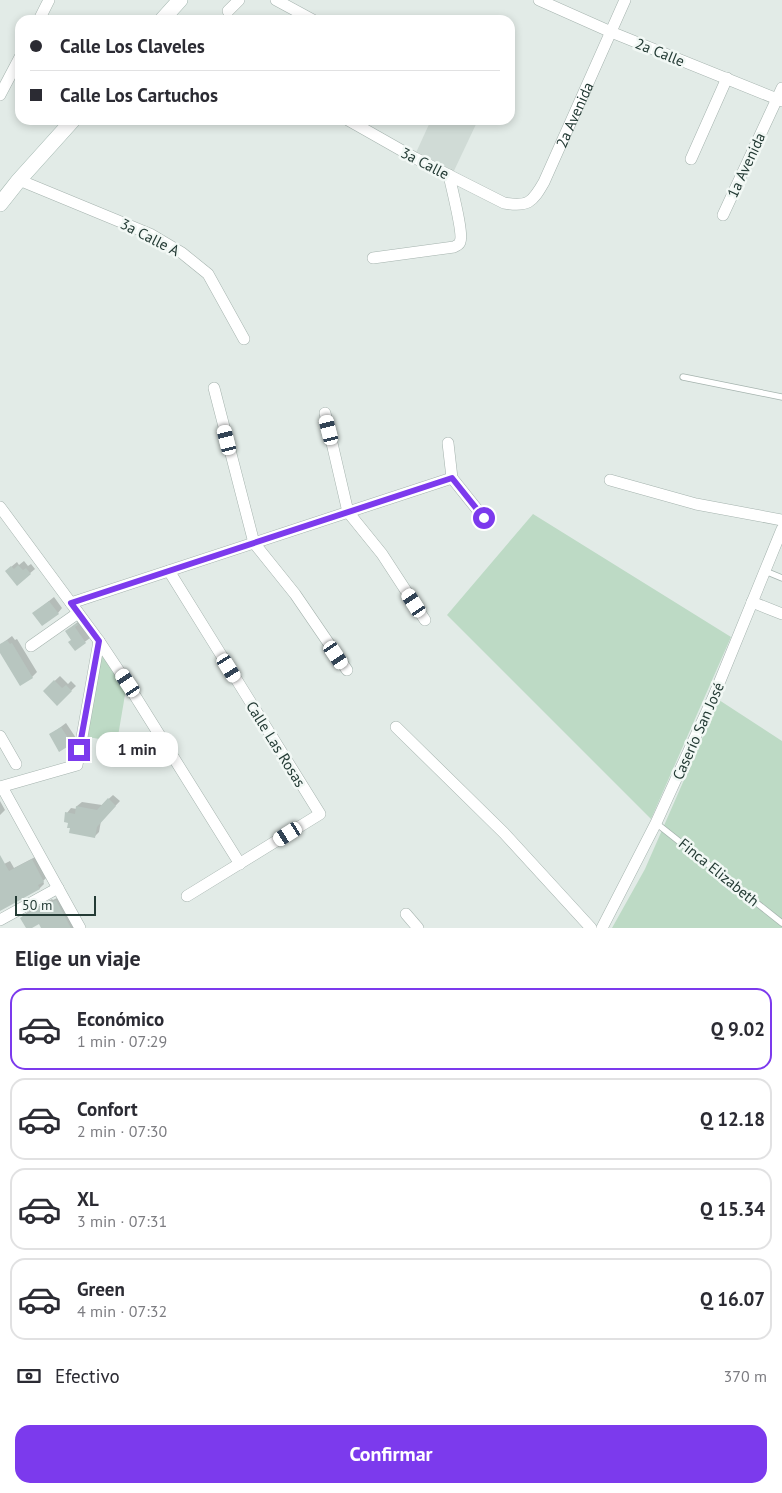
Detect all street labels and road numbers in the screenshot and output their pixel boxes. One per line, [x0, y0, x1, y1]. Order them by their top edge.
street label: 2a Calle [632, 33, 688, 71]
street label: 2a Avenida [551, 79, 597, 150]
street label: 1a Avenida [723, 129, 769, 201]
street label: 3a Calle [398, 143, 452, 183]
street label: 3a Calle A [117, 214, 183, 260]
street label: Caserío San José [668, 679, 728, 783]
street label: Calle Las Rosas [242, 698, 310, 790]
street label: Finca Elizabeth [675, 834, 763, 910]

